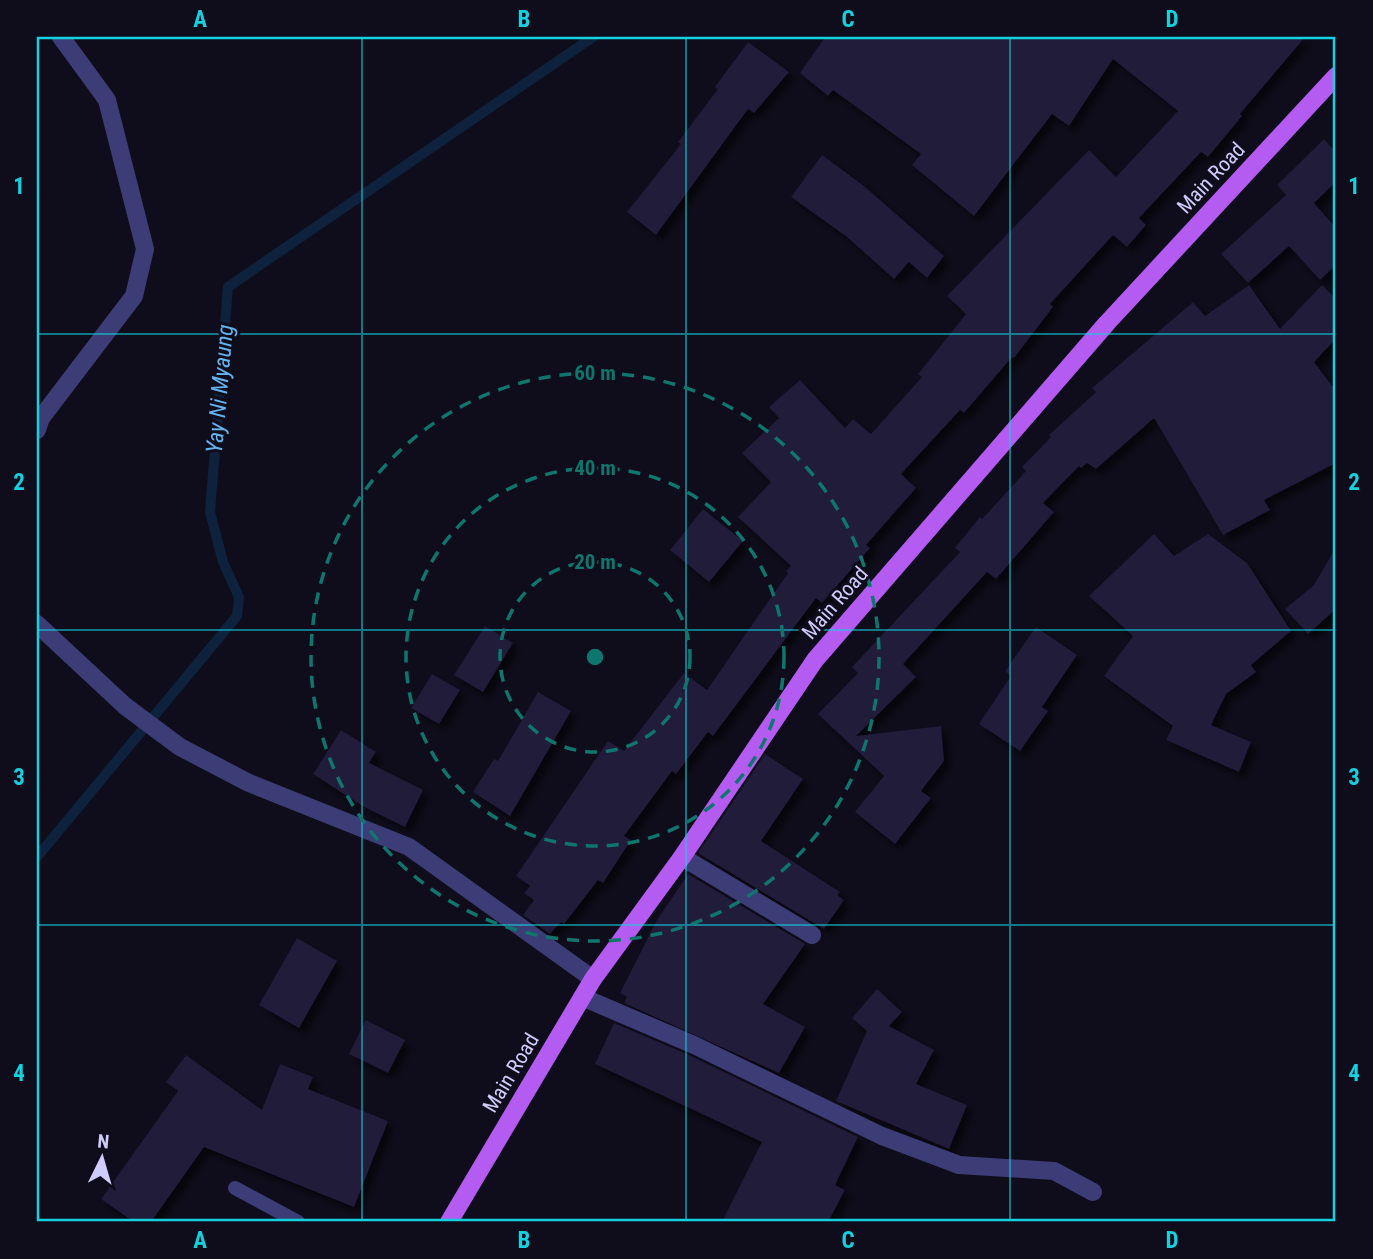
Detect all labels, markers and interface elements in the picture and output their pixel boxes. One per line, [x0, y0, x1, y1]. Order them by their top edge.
text: A [193, 6, 207, 33]
text: B [518, 6, 530, 33]
text: C [841, 6, 855, 33]
text: D [1166, 6, 1179, 33]
street label: Main Road [1172, 138, 1250, 218]
text: 1 [13, 173, 25, 200]
text: 1 [1348, 173, 1360, 200]
water label: Yay Ni Myaung [201, 323, 239, 455]
text: 60 m [574, 361, 616, 385]
text: 40 m [574, 456, 616, 480]
text: 2 [13, 469, 25, 496]
text: 2 [1348, 469, 1360, 496]
text: 20 m [574, 550, 616, 574]
street label: Main Road [797, 562, 873, 644]
centre of rings [583, 645, 607, 669]
text: 3 [13, 764, 25, 791]
text: 3 [1348, 764, 1360, 791]
street label: Main Road [478, 1029, 544, 1117]
text: 4 [13, 1060, 25, 1087]
text: 4 [1348, 1060, 1360, 1087]
north arrow [66, 1122, 136, 1192]
text: N [97, 1130, 110, 1154]
text: A [193, 1227, 207, 1254]
text: B [518, 1227, 530, 1254]
text: C [841, 1227, 855, 1254]
text: D [1166, 1227, 1179, 1254]

